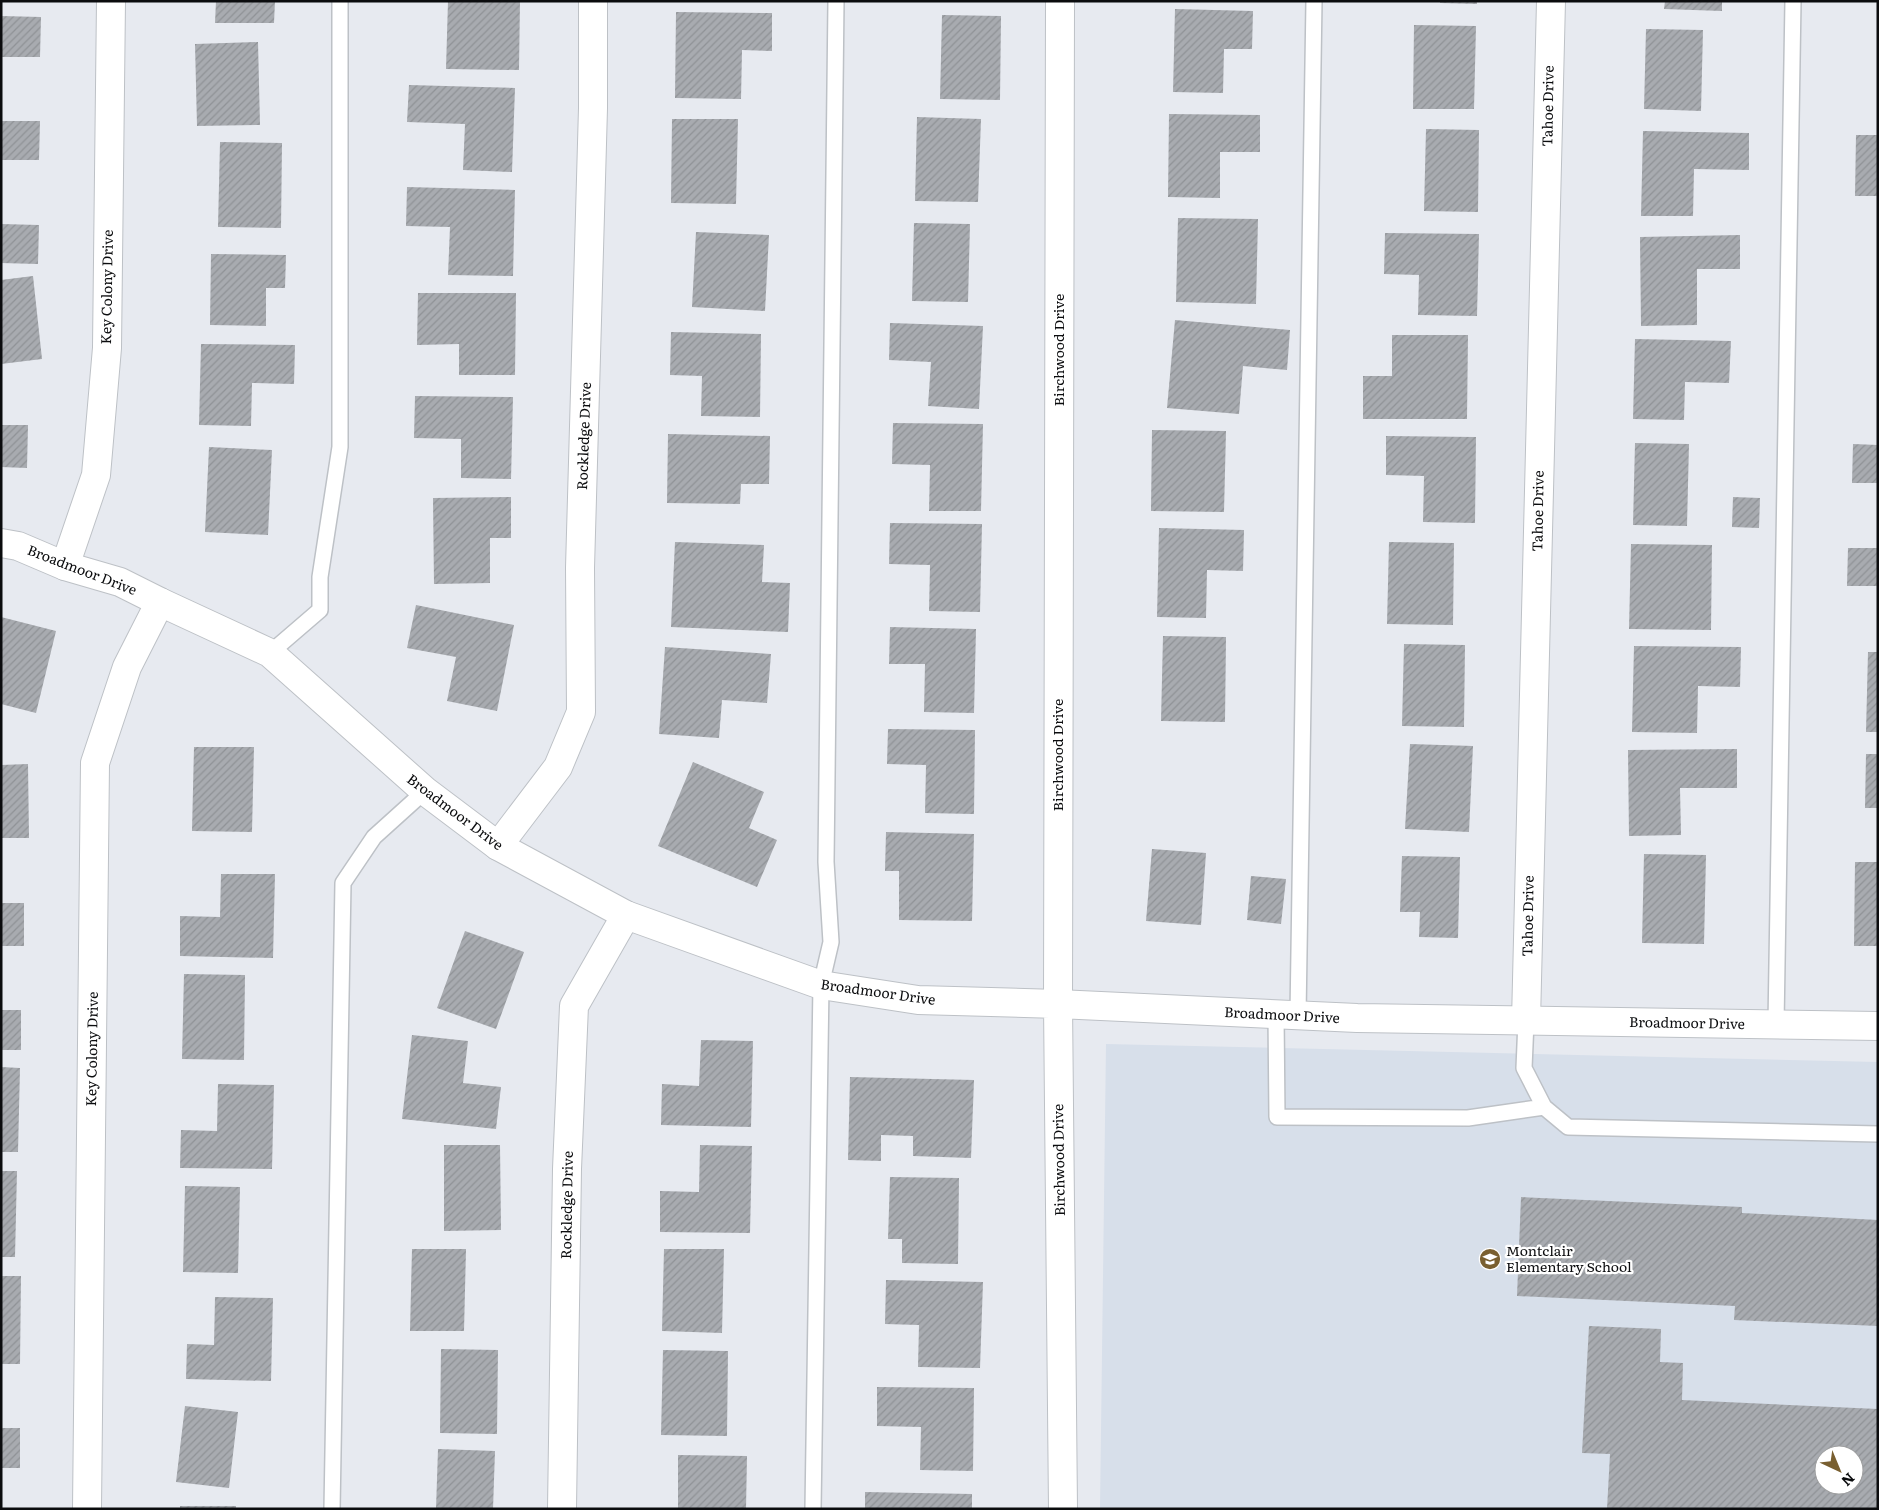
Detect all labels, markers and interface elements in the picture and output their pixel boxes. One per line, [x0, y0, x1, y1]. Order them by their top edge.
street label: Tahoe Drive [1536, 65, 1558, 147]
street label: Key Colony Drive [95, 229, 117, 345]
street label: Birchwood Drive [1048, 294, 1068, 406]
street label: Rockledge Drive [571, 382, 595, 490]
street label: Tahoe Drive [1526, 470, 1548, 552]
street label: Broadmoor Drive [25, 539, 140, 599]
street label: Birchwood Drive [1047, 699, 1067, 811]
street label: Broadmoor Drive [403, 768, 508, 854]
street label: Tahoe Drive [1516, 875, 1538, 957]
street label: Broadmoor Drive [819, 973, 937, 1009]
street label: Key Colony Drive [80, 991, 102, 1107]
street label: Broadmoor Drive [1224, 1001, 1340, 1027]
street label: Broadmoor Drive [1629, 1011, 1745, 1033]
street label: Birchwood Drive [1047, 1104, 1069, 1216]
street label: Rockledge Drive [555, 1151, 577, 1259]
place label: Montclair Elementary School [1506, 1240, 1632, 1276]
school or university icon: Montclair Elementary School [1478, 1247, 1502, 1271]
north arrow [1814, 1445, 1864, 1495]
text: N [1837, 1469, 1860, 1492]

